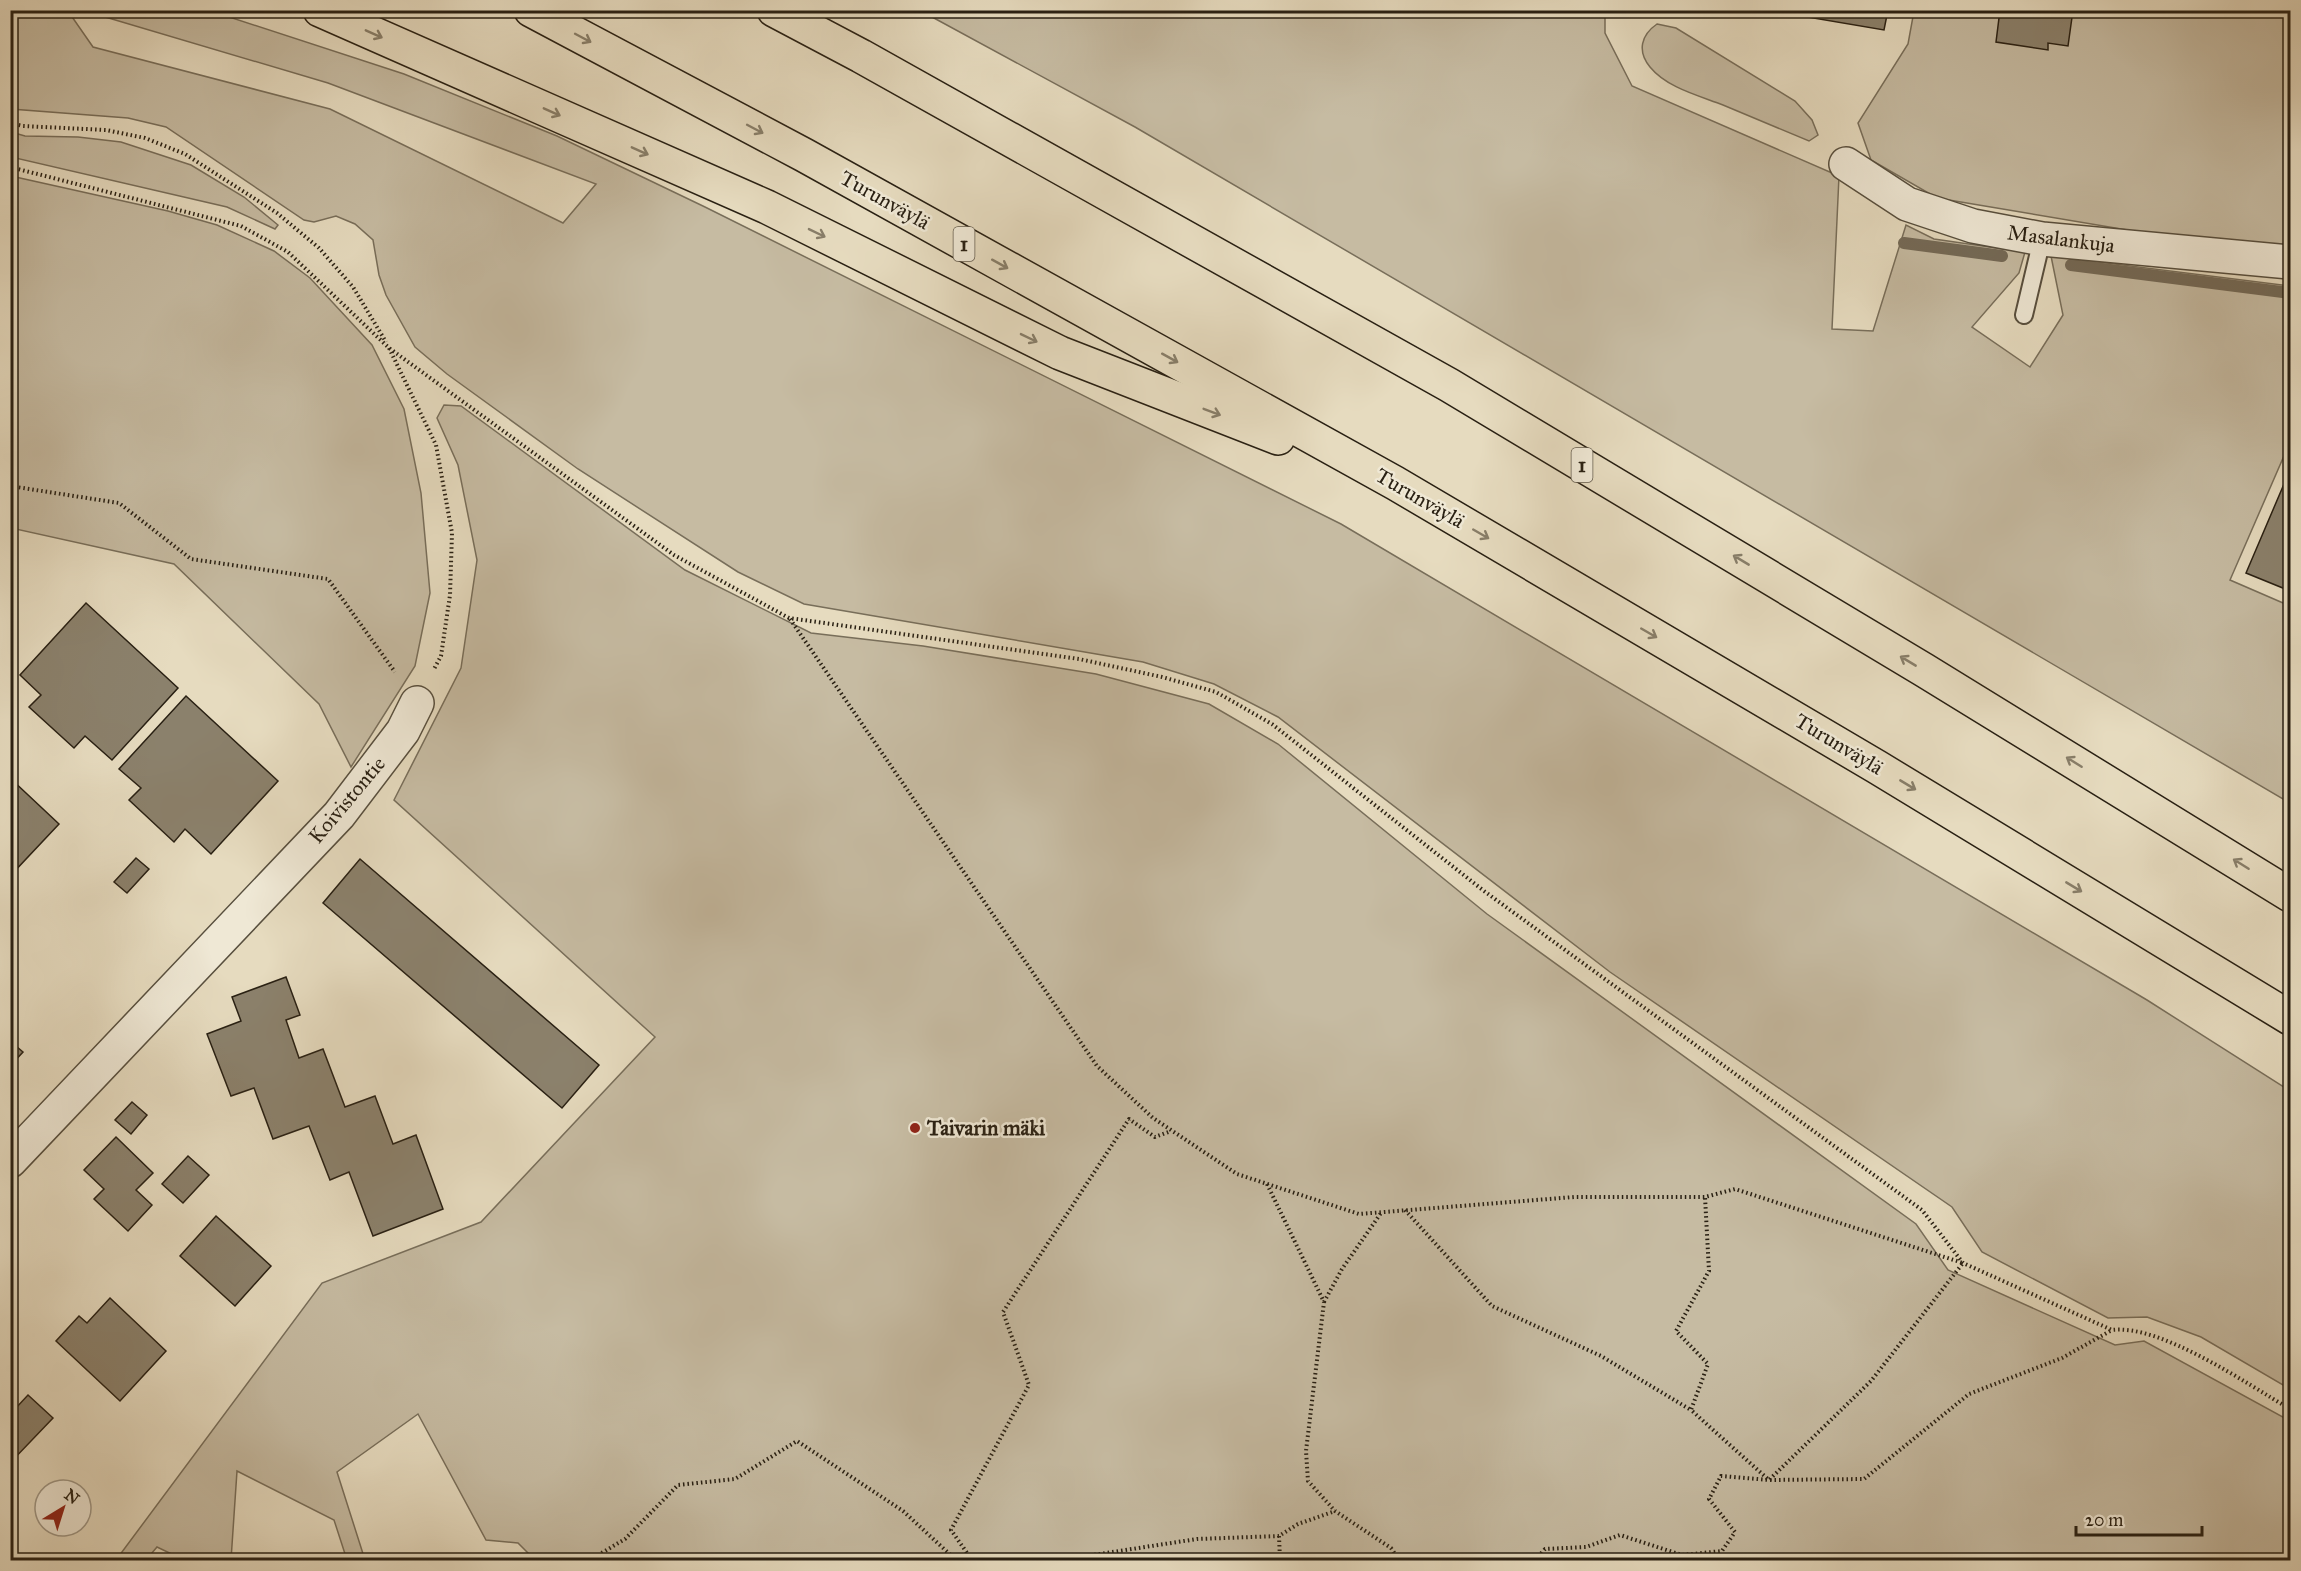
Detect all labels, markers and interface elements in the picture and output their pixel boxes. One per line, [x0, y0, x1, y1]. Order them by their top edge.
one-way arrow [364, 29, 382, 40]
one-way arrow [574, 32, 591, 44]
one-way arrow [543, 107, 561, 119]
one-way arrow [746, 123, 763, 135]
one-way arrow [631, 146, 649, 157]
street label: Turunväylä [836, 165, 934, 235]
street label: Masalankuja [2006, 220, 2116, 258]
one-way arrow [808, 227, 826, 239]
road number: 1 [954, 227, 974, 261]
one-way arrow [990, 259, 1008, 270]
one-way arrow [1020, 333, 1038, 344]
one-way arrow [1161, 352, 1178, 364]
one-way arrow [1202, 407, 1221, 418]
road number: 1 [1572, 448, 1592, 482]
street label: Turunväylä [1371, 462, 1469, 534]
one-way arrow [1472, 528, 1489, 540]
one-way arrow [1733, 554, 1750, 566]
one-way arrow [1641, 627, 1658, 639]
one-way arrow [1900, 654, 1917, 666]
street label: Turunväylä [1790, 708, 1888, 781]
street label: Koivistontie [303, 751, 391, 849]
one-way arrow [2066, 756, 2083, 768]
one-way arrow [1899, 780, 1916, 792]
one-way arrow [2233, 858, 2250, 870]
one-way arrow [2065, 881, 2082, 893]
place label: Taivarin mäki [926, 1115, 1045, 1141]
marker: Taivarin mäki [908, 1121, 922, 1135]
north arrow [33, 1478, 93, 1538]
text: N [61, 1485, 83, 1508]
scale bar [2076, 1499, 2202, 1537]
text: 20 m [2085, 1509, 2123, 1531]

